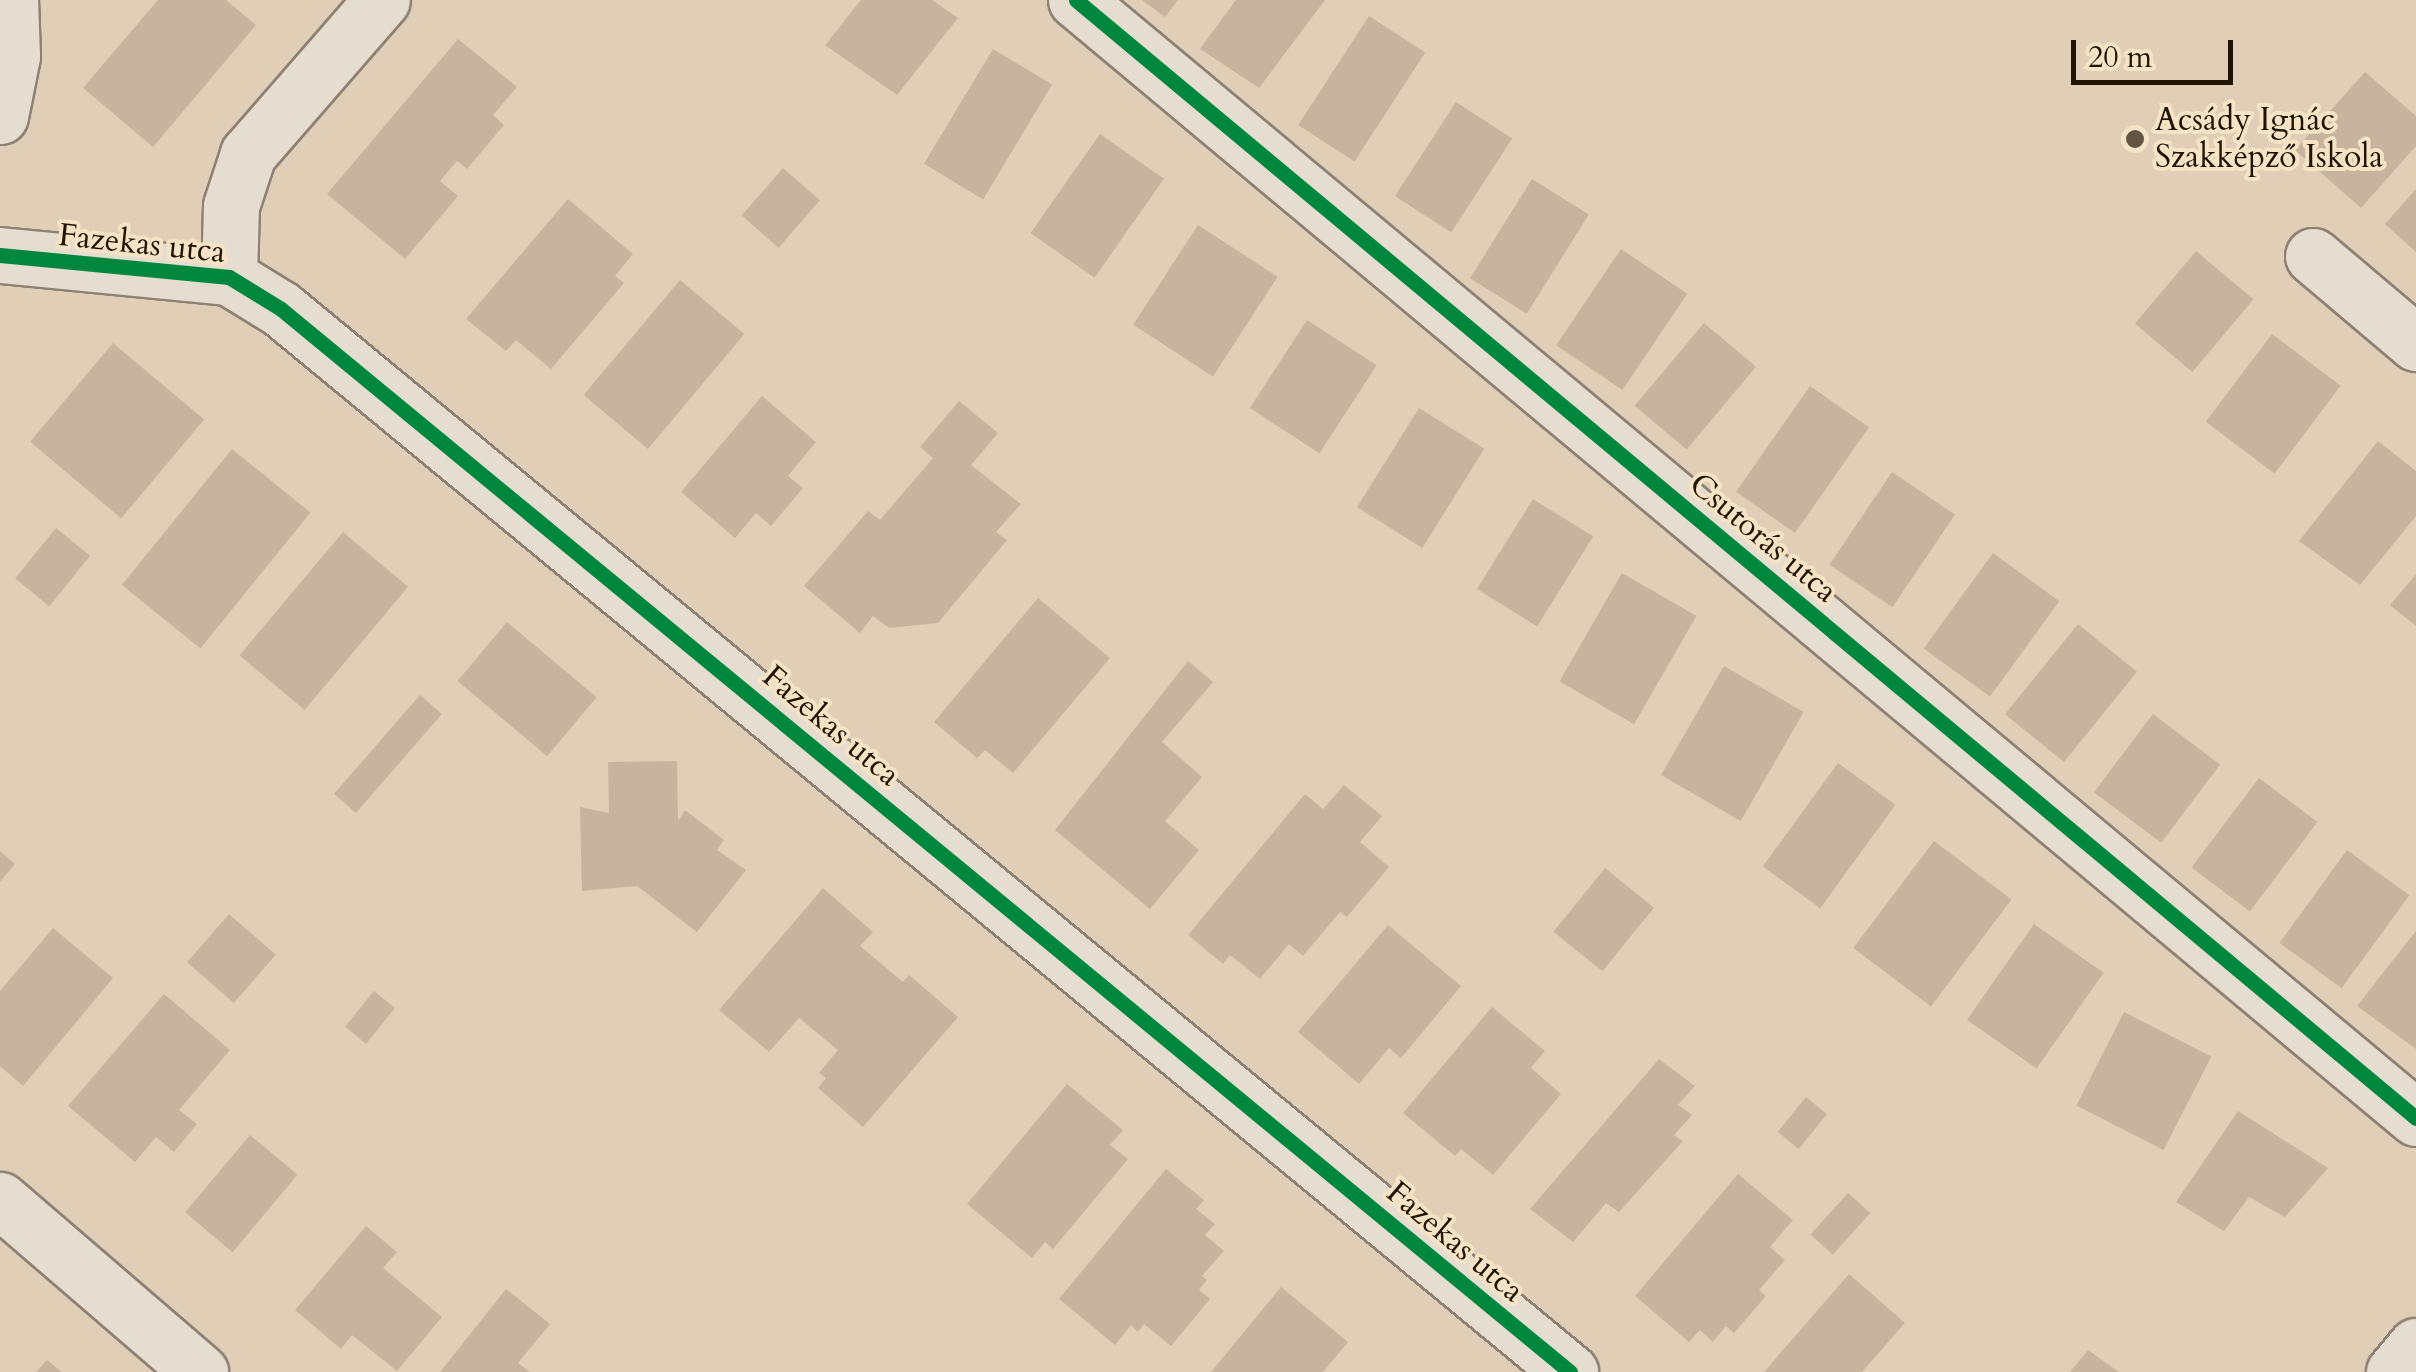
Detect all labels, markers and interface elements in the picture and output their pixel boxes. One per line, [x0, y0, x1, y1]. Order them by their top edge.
scale bar [2076, 20, 2238, 82]
text: 20 m [2088, 37, 2152, 78]
place label: Acsády Ignác Szakképző Iskola [2155, 102, 2383, 177]
marker: Acsády Ignác Szakképző Iskola [2124, 128, 2146, 150]
street label: Fazekas utca [57, 216, 227, 272]
street label: Csutorás utca [1681, 465, 1845, 611]
street label: Fazekas utca [755, 658, 907, 794]
street label: Fazekas utca [1379, 1174, 1531, 1310]

